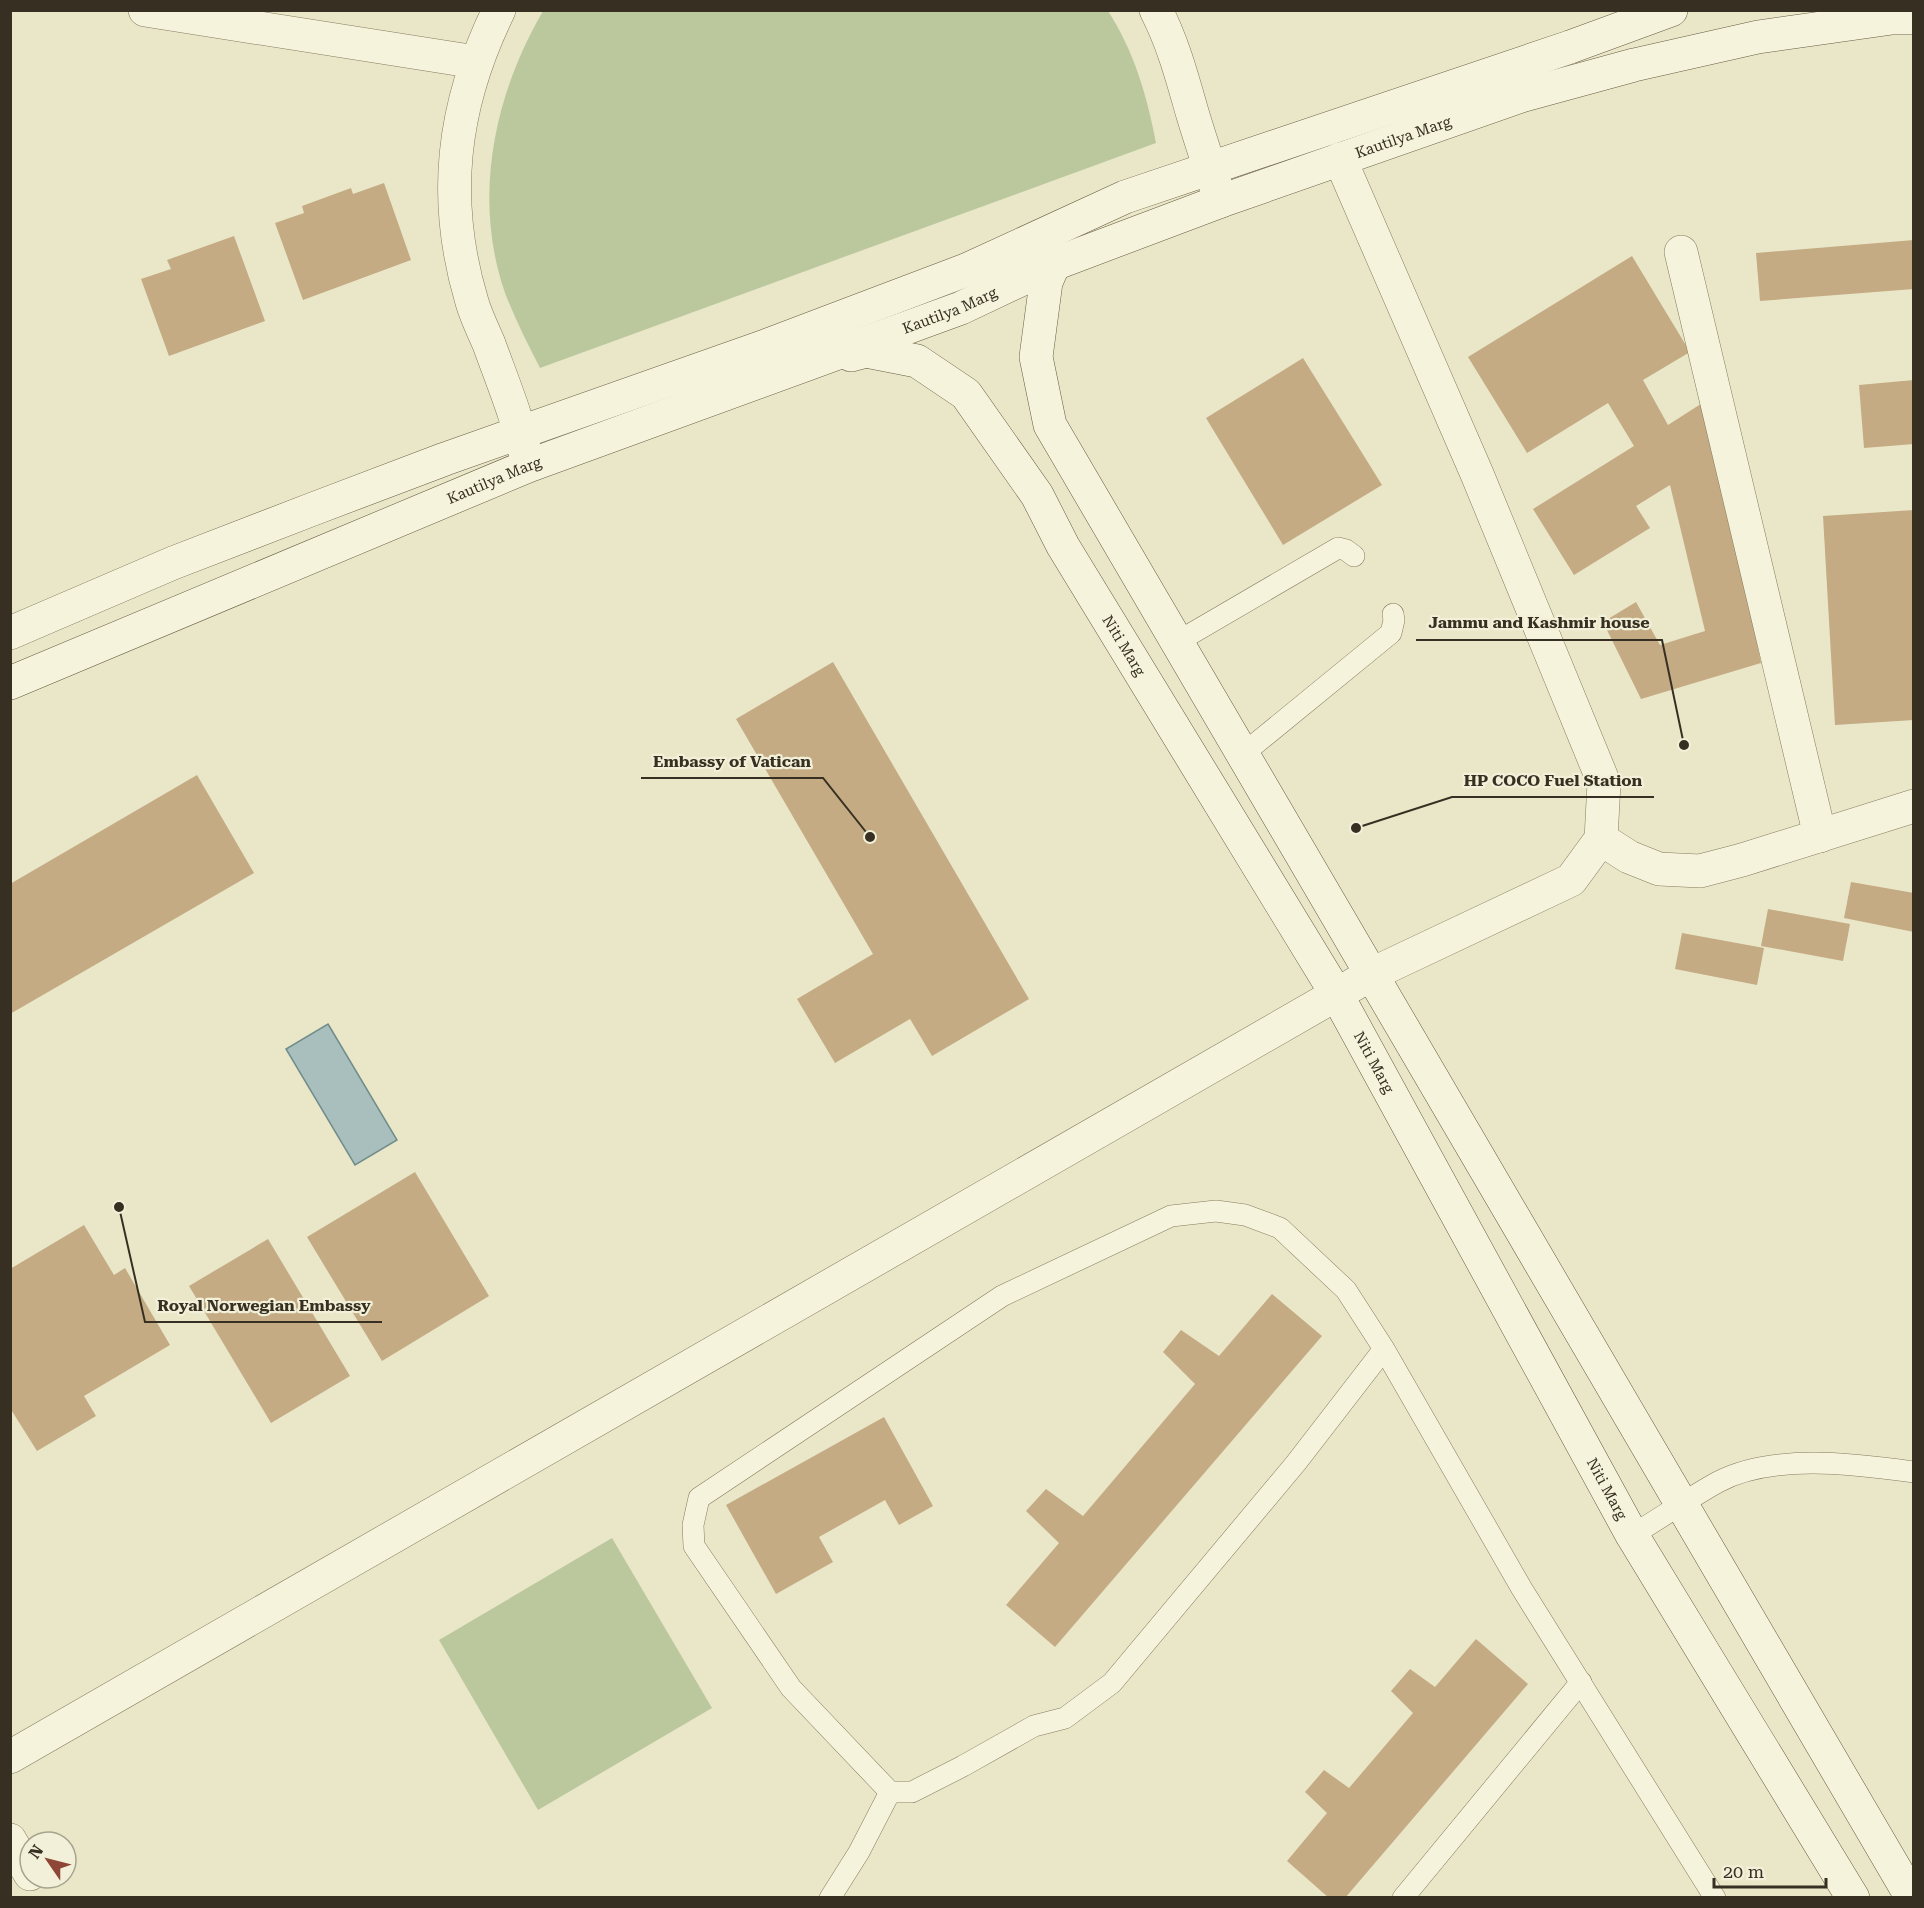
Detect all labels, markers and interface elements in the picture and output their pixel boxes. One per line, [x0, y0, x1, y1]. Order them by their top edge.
street label: Kautilya Marg [1353, 112, 1454, 162]
street label: Kautilya Marg [900, 283, 1000, 338]
street label: Kautilya Marg [444, 453, 544, 508]
callout: Jammu and Kashmir house [1416, 606, 1662, 640]
street label: Niti Marg [1098, 612, 1149, 680]
text: Jammu and Kashmir house [1428, 613, 1650, 632]
callout: Embassy of Vatican [641, 744, 823, 778]
text: Embassy of Vatican [653, 752, 811, 771]
callout: HP COCO Fuel Station [1452, 763, 1654, 797]
text: HP COCO Fuel Station [1464, 771, 1643, 790]
street label: Niti Marg [1350, 1028, 1398, 1097]
callout: Royal Norwegian Embassy [145, 1288, 382, 1322]
text: Royal Norwegian Embassy [157, 1296, 371, 1315]
street label: Niti Marg [1583, 1455, 1631, 1523]
north arrow [18, 1830, 78, 1890]
text: N [25, 1841, 47, 1862]
scale bar [1714, 1851, 1826, 1889]
text: 20 m [1723, 1861, 1764, 1882]

